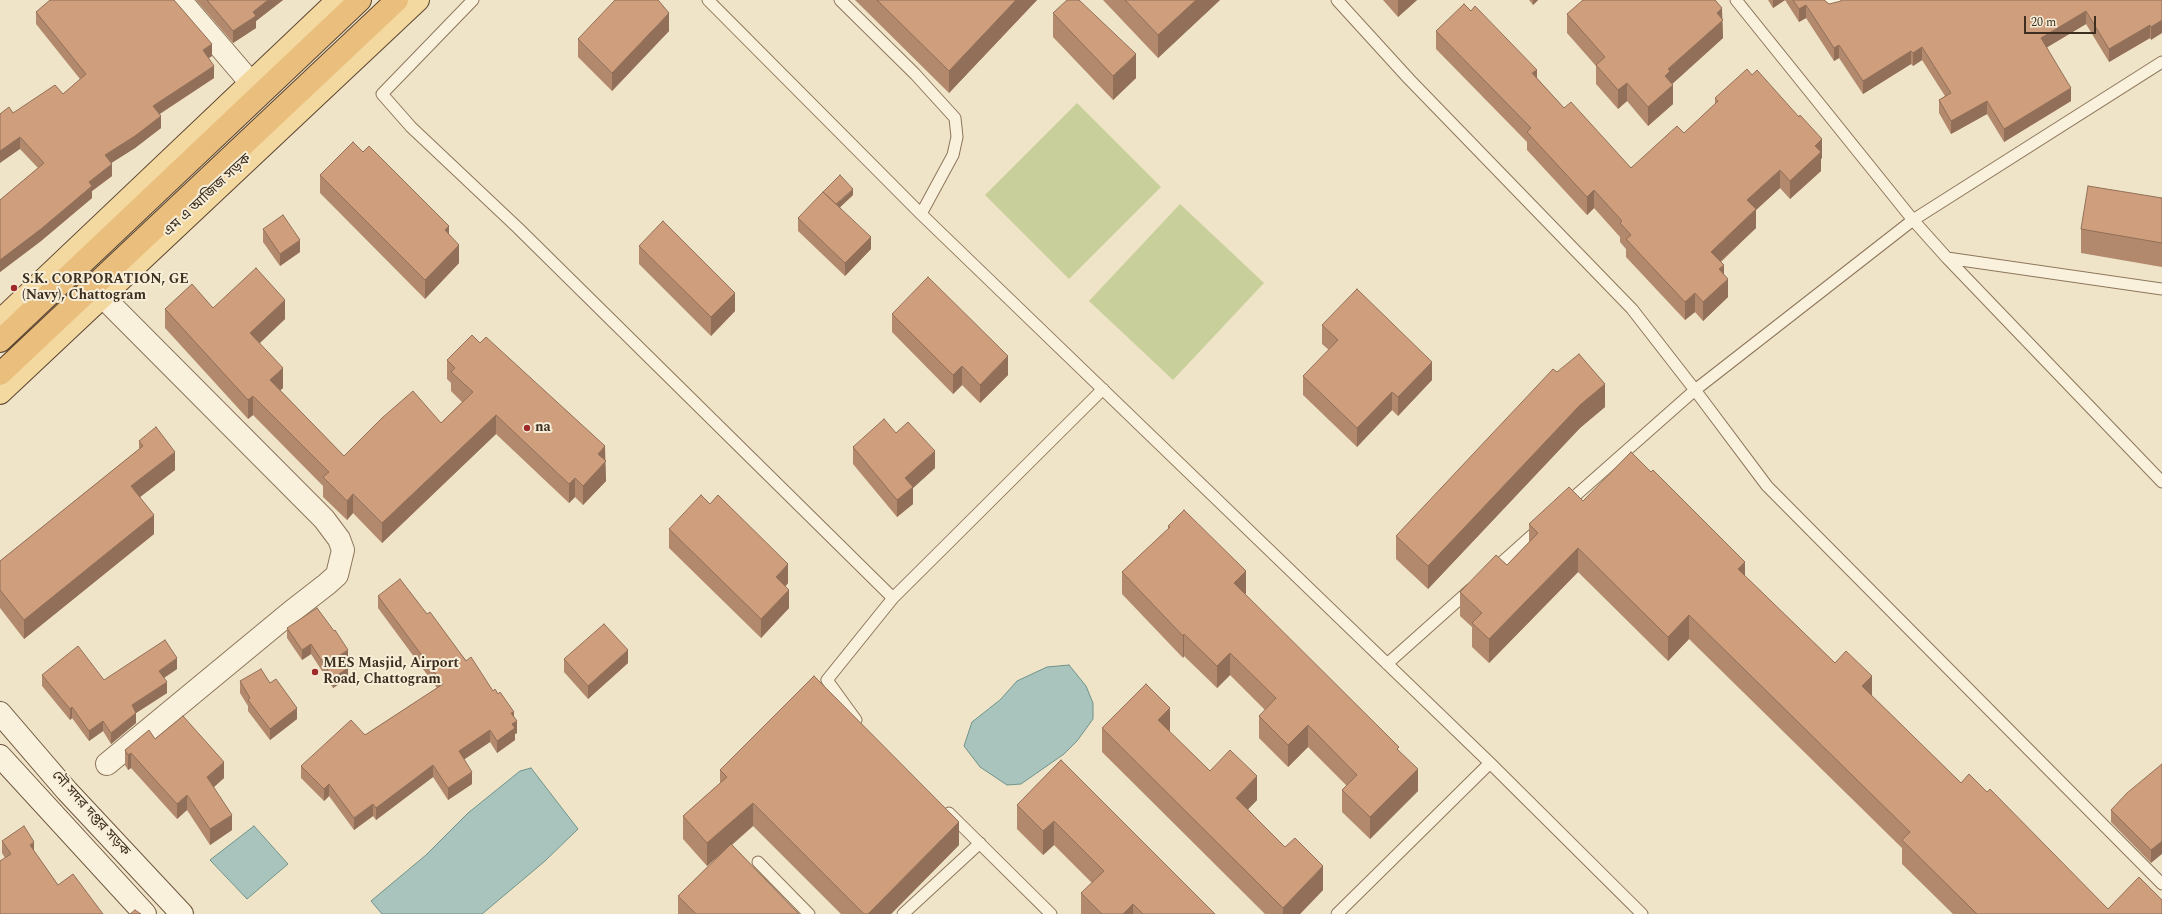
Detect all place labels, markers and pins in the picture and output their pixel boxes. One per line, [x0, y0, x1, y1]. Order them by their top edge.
place label: S.K. CORPORATION, GE (Navy), Chattogram [22, 272, 189, 304]
marker: S.K. CORPORATION, GE (Navy), Chattogram [9, 283, 19, 293]
place label: na [535, 420, 551, 436]
marker: na [522, 423, 532, 433]
place label: MES Masjid, Airport Road, Chattogram [323, 656, 459, 688]
marker: MES Masjid, Airport Road, Chattogram [310, 667, 320, 677]

